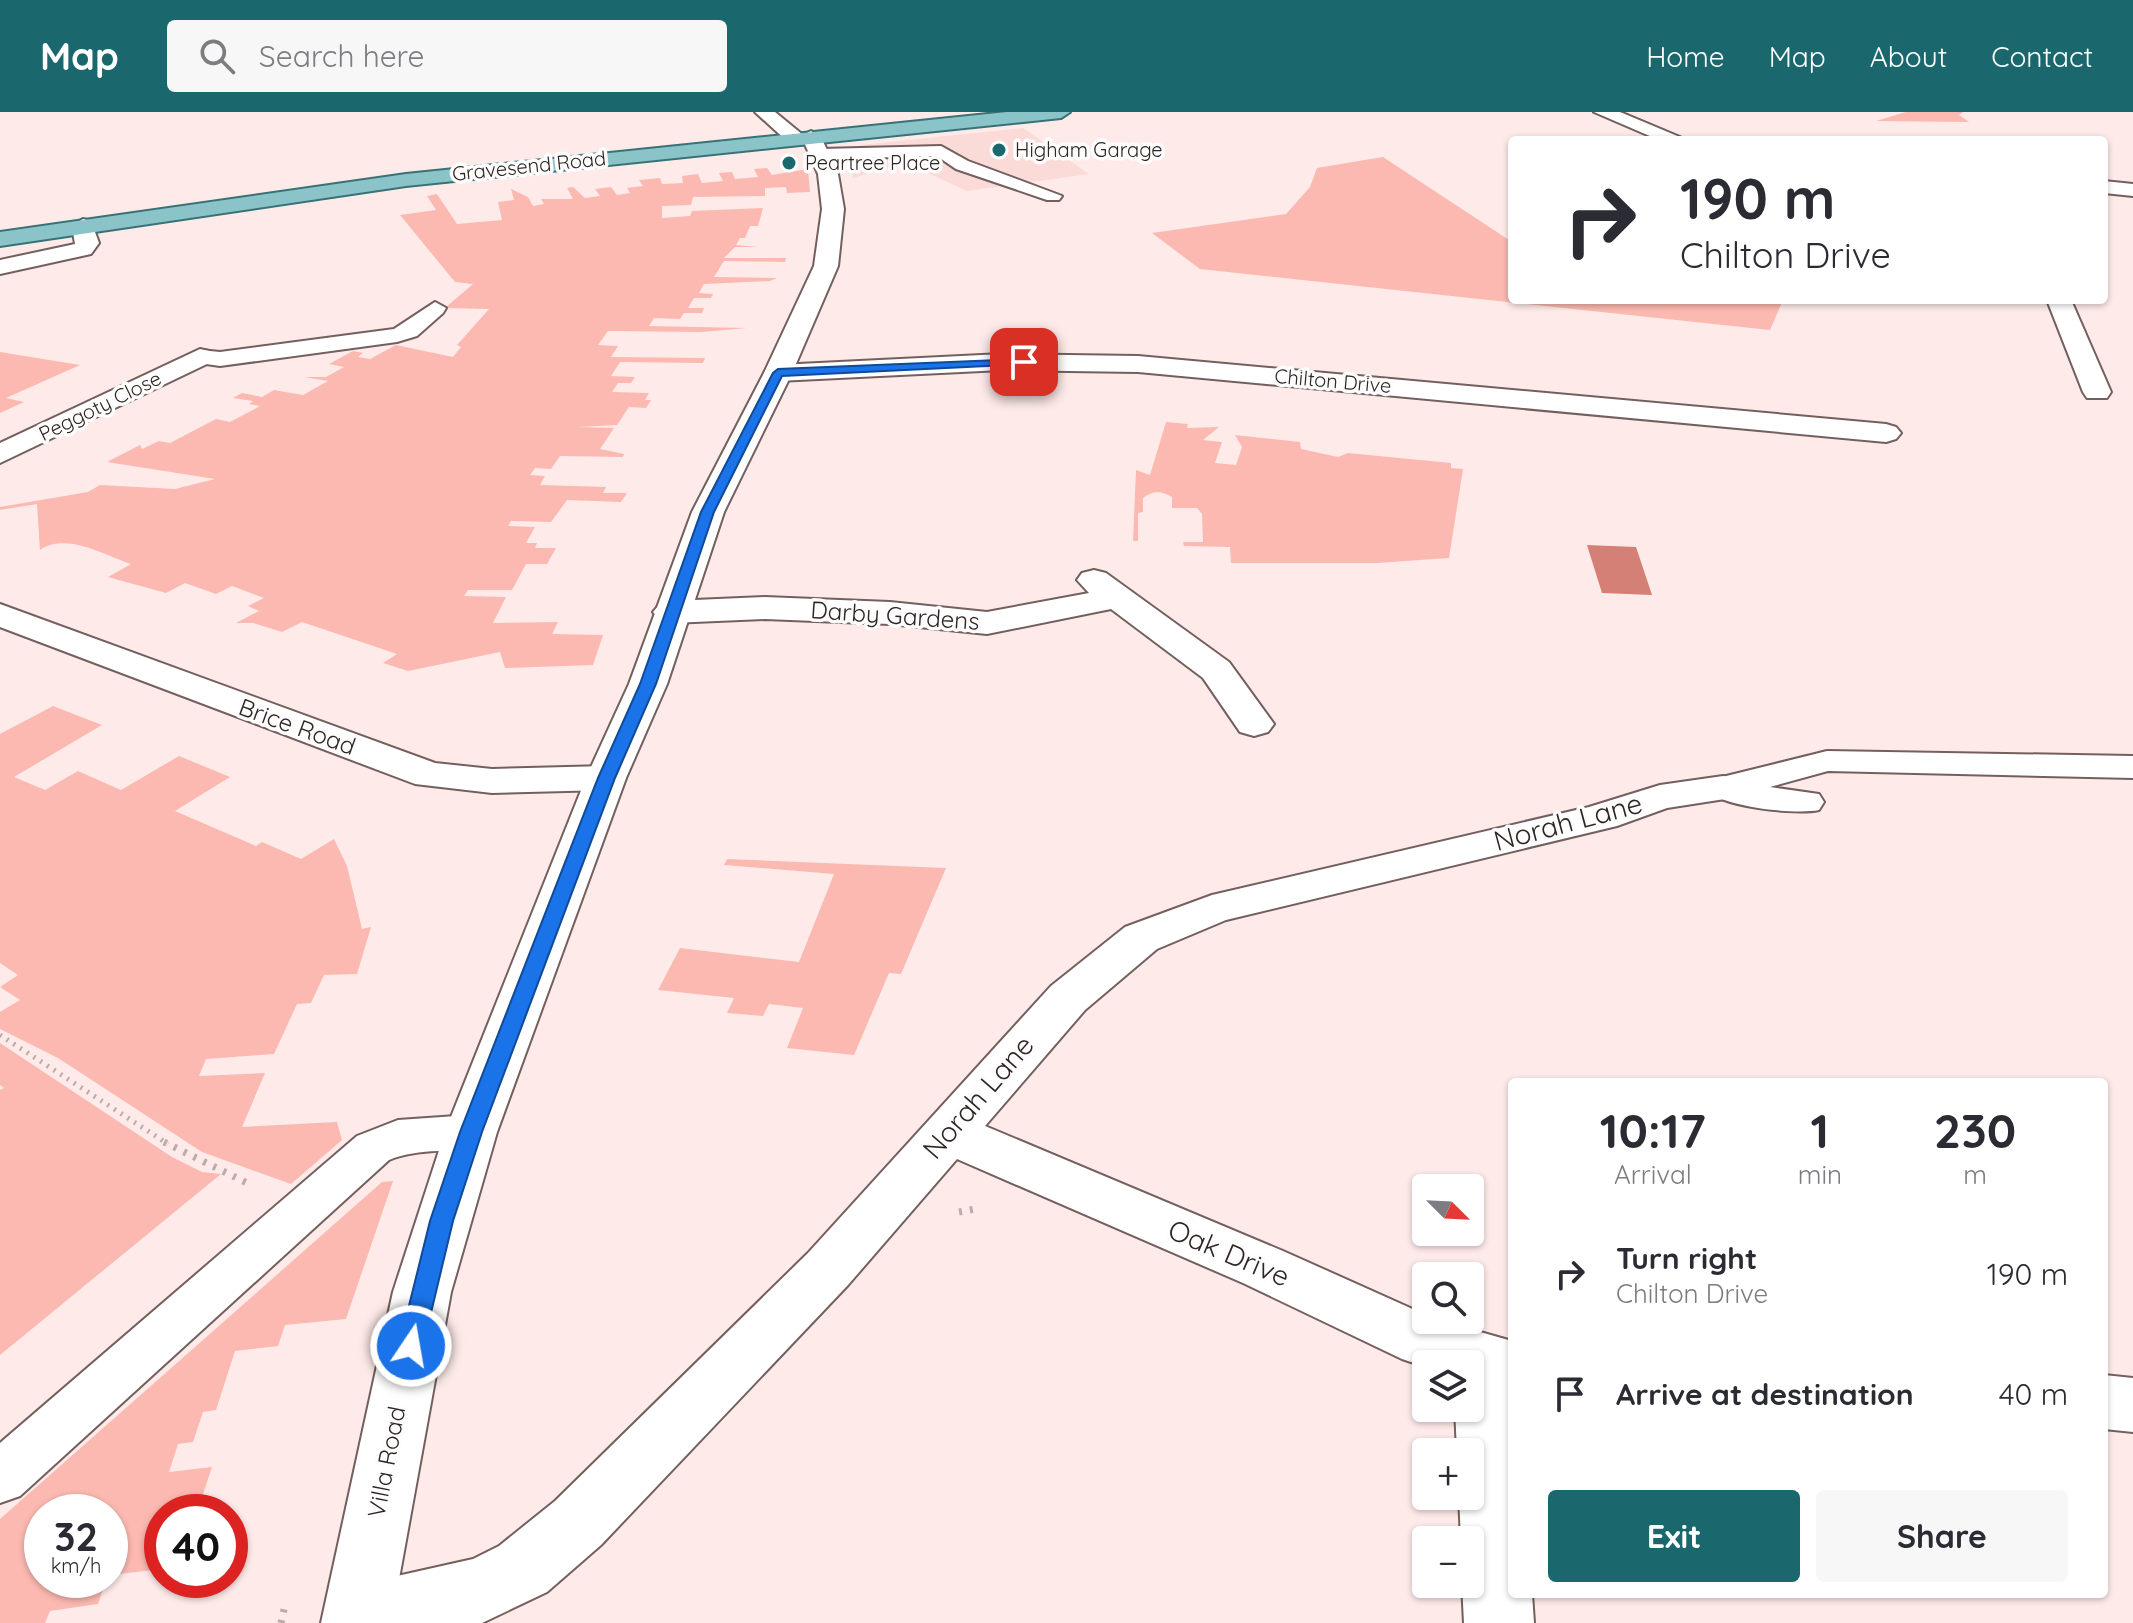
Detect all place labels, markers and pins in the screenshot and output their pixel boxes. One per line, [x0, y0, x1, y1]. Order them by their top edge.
place label: Higham Garage [1015, 137, 1163, 162]
marker: Higham Garage [990, 141, 1008, 159]
place label: Peartree Place [805, 150, 940, 175]
marker: Peartree Place [780, 154, 798, 172]
pin [990, 328, 1058, 396]

